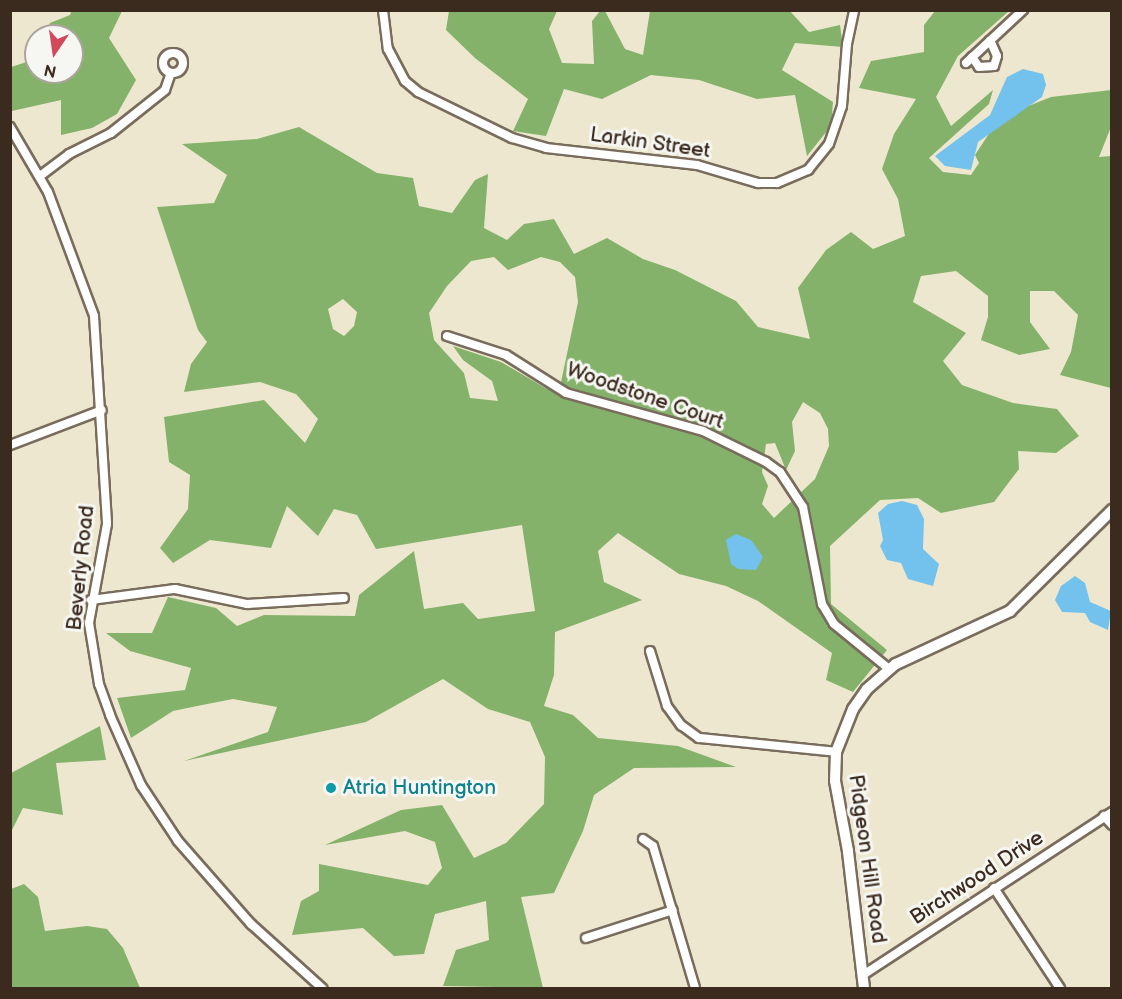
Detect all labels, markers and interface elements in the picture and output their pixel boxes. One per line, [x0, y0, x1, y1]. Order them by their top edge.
north arrow [24, 24, 84, 84]
text: N [42, 59, 58, 81]
street label: Larkin Street [588, 122, 712, 164]
street label: Woodstone Court [563, 357, 727, 435]
street label: Beverly Road [62, 503, 100, 633]
street label: Pidgeon Hill Road [843, 773, 891, 945]
place label: Atria Huntington [343, 775, 496, 801]
marker: Atria Huntington [324, 781, 338, 795]
street label: Birchwood Drive [906, 826, 1048, 930]

